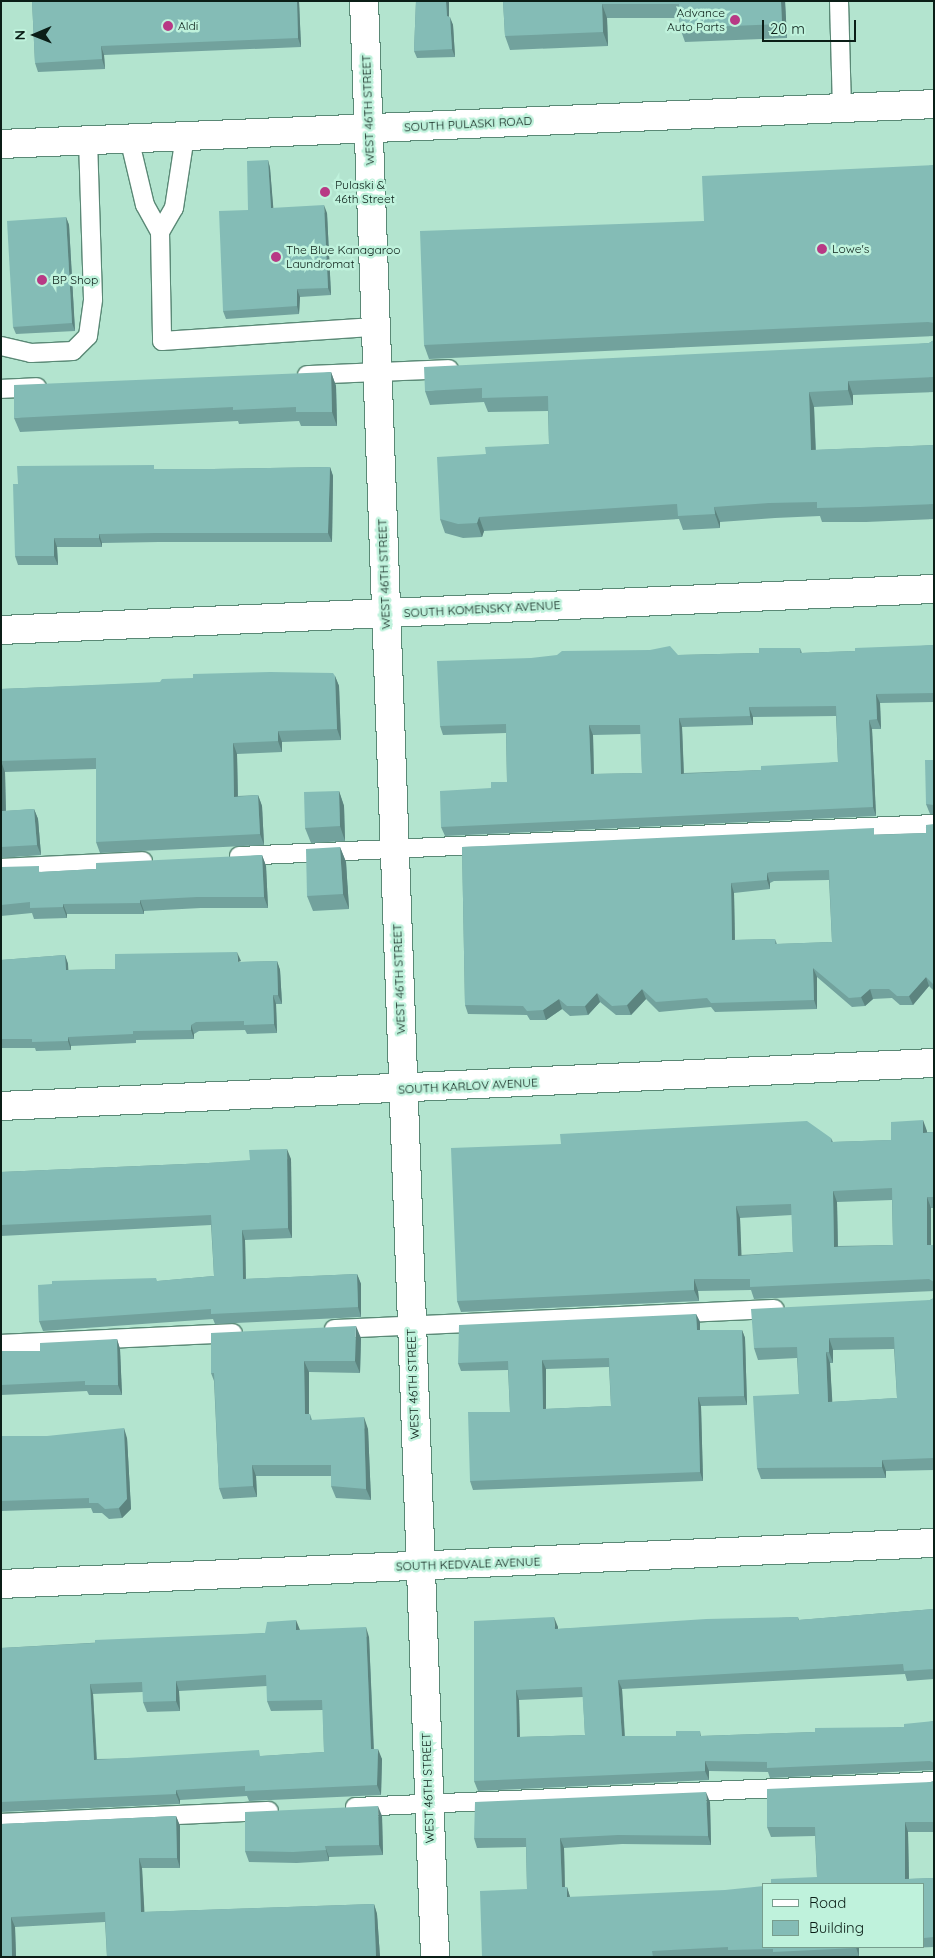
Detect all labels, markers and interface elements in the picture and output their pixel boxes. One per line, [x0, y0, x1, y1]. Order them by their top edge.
place label: Advance Auto Parts [667, 6, 725, 34]
north arrow [10, 10, 60, 60]
scale bar [765, 10, 859, 42]
marker: Advance Auto Parts [729, 14, 741, 26]
place label: Aldi [178, 19, 198, 33]
text: 20 m [770, 19, 805, 38]
marker: Aldi [162, 20, 174, 32]
text: N [11, 30, 29, 41]
street label: WEST 46TH STREET [359, 55, 377, 165]
street label: SOUTH PULASKI ROAD [404, 113, 532, 135]
place label: Pulaski & 46th Street [335, 178, 395, 206]
marker: Pulaski & 46th Street [319, 186, 331, 198]
place label: Lowe's [832, 242, 869, 256]
place label: The Blue Kanagaroo Laundromat [286, 243, 401, 271]
marker: Lowe's [816, 243, 828, 255]
marker: The Blue Kanagaroo Laundromat [270, 251, 282, 263]
place label: BP Shop [52, 273, 98, 287]
marker: BP Shop [36, 274, 48, 286]
street label: WEST 46TH STREET [375, 519, 393, 629]
street label: SOUTH KOMENSKY AVENUE [403, 598, 561, 620]
street label: WEST 46TH STREET [390, 924, 408, 1034]
street label: SOUTH KARLOV AVENUE [398, 1075, 538, 1097]
street label: WEST 46TH STREET [404, 1329, 422, 1439]
street label: SOUTH KEDVALE AVENUE [396, 1554, 540, 1574]
street label: WEST 46TH STREET [419, 1733, 437, 1843]
legend [762, 1883, 925, 1948]
text: Road [809, 1893, 846, 1912]
text: Building [809, 1918, 864, 1937]

